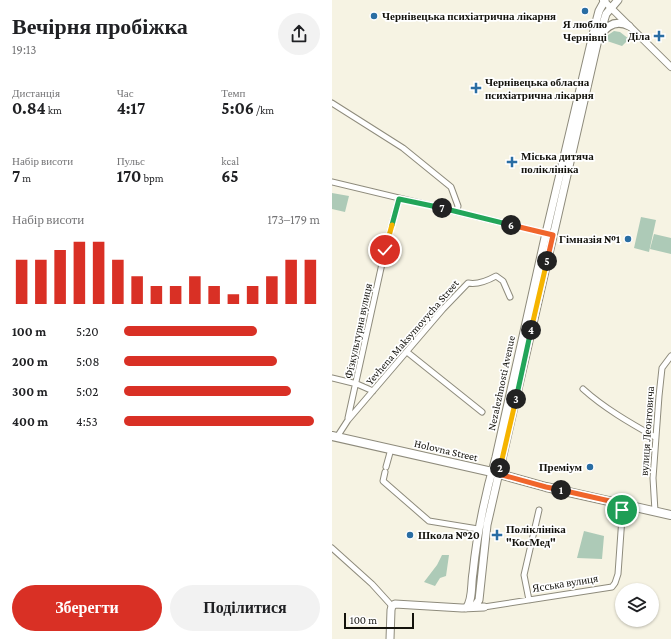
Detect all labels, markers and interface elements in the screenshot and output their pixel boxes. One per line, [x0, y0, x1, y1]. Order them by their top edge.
marker: Я люблю Чернівці [580, 6, 590, 16]
place label: Чернівецька психіатрична лікарня [382, 10, 556, 22]
marker: Чернівецька психіатрична лікарня [369, 11, 379, 21]
button: share [278, 13, 320, 55]
text: Вечірня пробіжка [12, 14, 188, 39]
place label: Я люблю Чернівці [563, 18, 607, 43]
place label: Діла [628, 30, 650, 42]
marker: Діла [653, 30, 665, 42]
text: 19:13 [12, 42, 36, 57]
place label: Чернівецька обласна психіатрична лікарня [485, 76, 594, 101]
marker: Чернівецька обласна психіатрична лікарня [470, 82, 482, 94]
text: Дистанція [12, 87, 60, 99]
text: Час [117, 87, 134, 99]
text: Темп [221, 87, 245, 99]
text: 0.84 [12, 99, 46, 118]
text: 4:17 [117, 99, 145, 118]
text: 5:06 [221, 99, 254, 118]
text: km [46, 104, 62, 116]
text: /km [254, 104, 274, 116]
place label: Міська дитяча поліклініка [521, 150, 594, 175]
text: Набір висоти [12, 155, 73, 167]
text: Пульс [117, 155, 145, 167]
text: kcal [221, 155, 239, 167]
marker: Міська дитяча поліклініка [506, 156, 518, 168]
text: 7 [12, 167, 20, 186]
text: 170 [117, 167, 141, 186]
text: 65 [221, 167, 239, 186]
text: m [20, 172, 31, 184]
text: bpm [141, 172, 164, 184]
pin: 7 [432, 198, 452, 218]
text: 7 [439, 202, 445, 214]
text: Набір висоти [12, 212, 84, 227]
text: 173–179 m [268, 212, 320, 227]
pin: 6 [501, 215, 521, 235]
text: 6 [508, 219, 514, 231]
pin [368, 233, 402, 267]
place label: Гімназія №1 [559, 233, 620, 245]
marker: Гімназія №1 [623, 234, 633, 244]
icon: check [374, 239, 396, 261]
pin: 5 [537, 251, 557, 271]
text: 5 [544, 255, 550, 267]
street label: Yevhena Maksymovycha Street [363, 277, 462, 388]
street label: Фізкультурна вулиця [342, 282, 374, 380]
pin: 4 [521, 320, 541, 340]
text: 100 m [12, 324, 46, 339]
text: 5:20 [76, 324, 99, 339]
text: 4 [528, 324, 534, 336]
street label: Nezalezhnosti Avenue [485, 334, 517, 432]
text: 200 m [12, 354, 48, 369]
text: 5:08 [76, 354, 99, 369]
text: 300 m [12, 384, 48, 399]
text: 5:02 [76, 384, 99, 399]
street label: вулиця Леонтовича [638, 386, 656, 476]
pin: 3 [506, 389, 526, 409]
text: 3 [513, 393, 519, 405]
text: 400 m [12, 414, 48, 429]
text: 4:53 [76, 414, 98, 429]
street label: Holovna Street [413, 437, 479, 463]
pin: 2 [490, 458, 510, 478]
place label: Преміум [539, 461, 583, 473]
text: 2 [497, 462, 503, 474]
marker: Преміум [585, 462, 595, 472]
pin: 1 [551, 480, 571, 500]
text: 1 [559, 484, 563, 496]
pin [605, 493, 639, 527]
icon: arrive [611, 499, 633, 521]
place label: Поліклініка "КосМед" [506, 523, 566, 548]
place label: Школа №20 [418, 529, 480, 541]
marker: Поліклініка "КосМед" [491, 529, 503, 541]
marker: Школа №20 [405, 530, 415, 540]
street label: Ясська вулиця [531, 572, 599, 594]
map controls [615, 583, 659, 627]
button: layers [615, 583, 659, 627]
button: Зберегти [12, 585, 162, 631]
button: Поділитися [170, 585, 320, 631]
scale bar [344, 611, 414, 630]
text: 100 m [350, 614, 377, 626]

